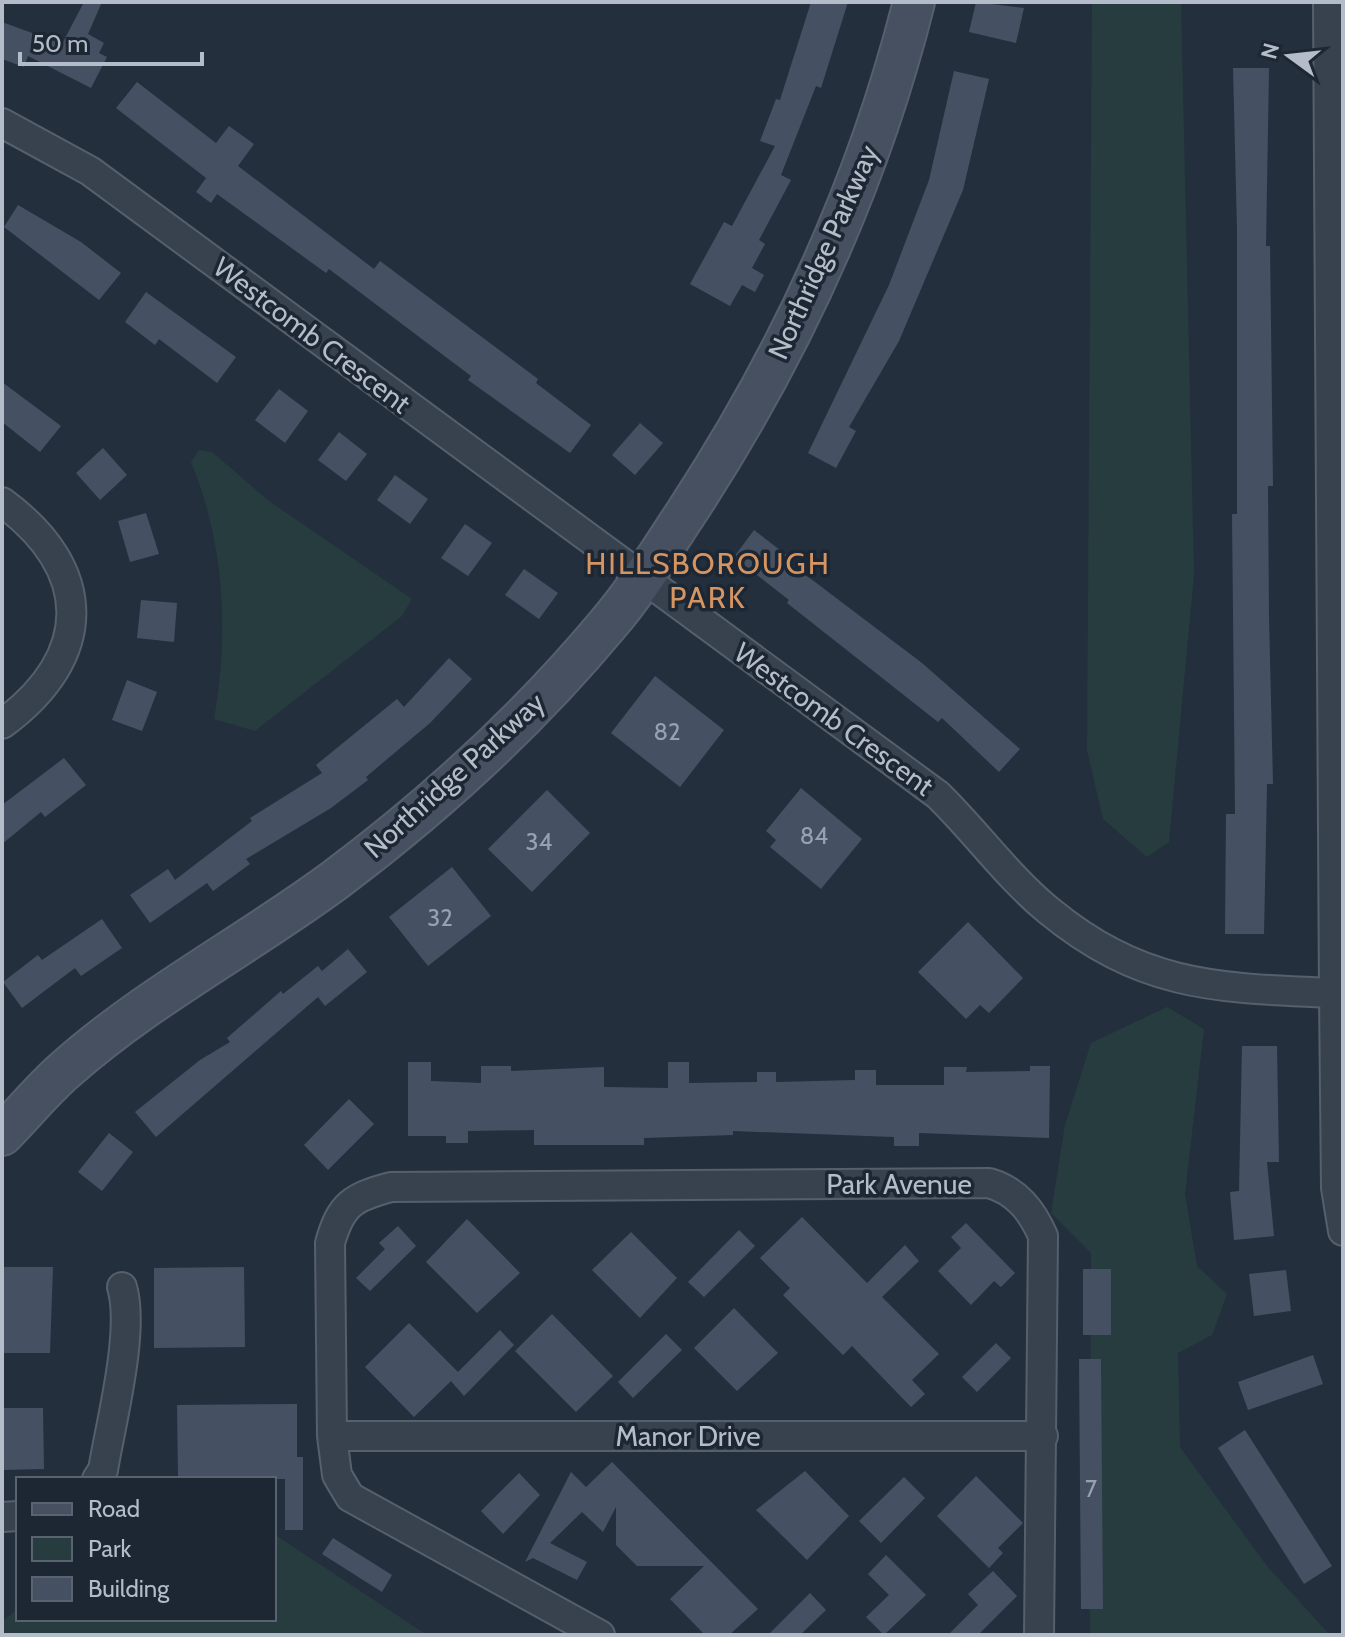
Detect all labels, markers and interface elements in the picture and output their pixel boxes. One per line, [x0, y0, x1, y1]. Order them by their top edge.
scale bar [20, 16, 202, 66]
north arrow [1249, 16, 1329, 96]
text: 50 m [32, 29, 88, 58]
text: N [1255, 40, 1285, 62]
street label: Northridge Parkway [761, 140, 885, 364]
street label: Westcomb Crescent [207, 250, 417, 420]
district label: HILLSBOROUGH PARK [585, 545, 831, 616]
street label: Westcomb Crescent [728, 635, 940, 803]
street label: Northridge Parkway [357, 685, 551, 865]
house number: 82 [653, 717, 681, 746]
house number: 84 [800, 821, 828, 850]
house number: 34 [526, 827, 553, 856]
house number: 32 [427, 903, 453, 932]
street label: Park Avenue [826, 1167, 972, 1201]
street label: Manor Drive [615, 1419, 761, 1453]
house number: 7 [1085, 1474, 1097, 1503]
legend [16, 1477, 276, 1621]
text: Road [88, 1494, 140, 1523]
text: Park [88, 1534, 131, 1563]
text: Building [88, 1574, 170, 1603]

